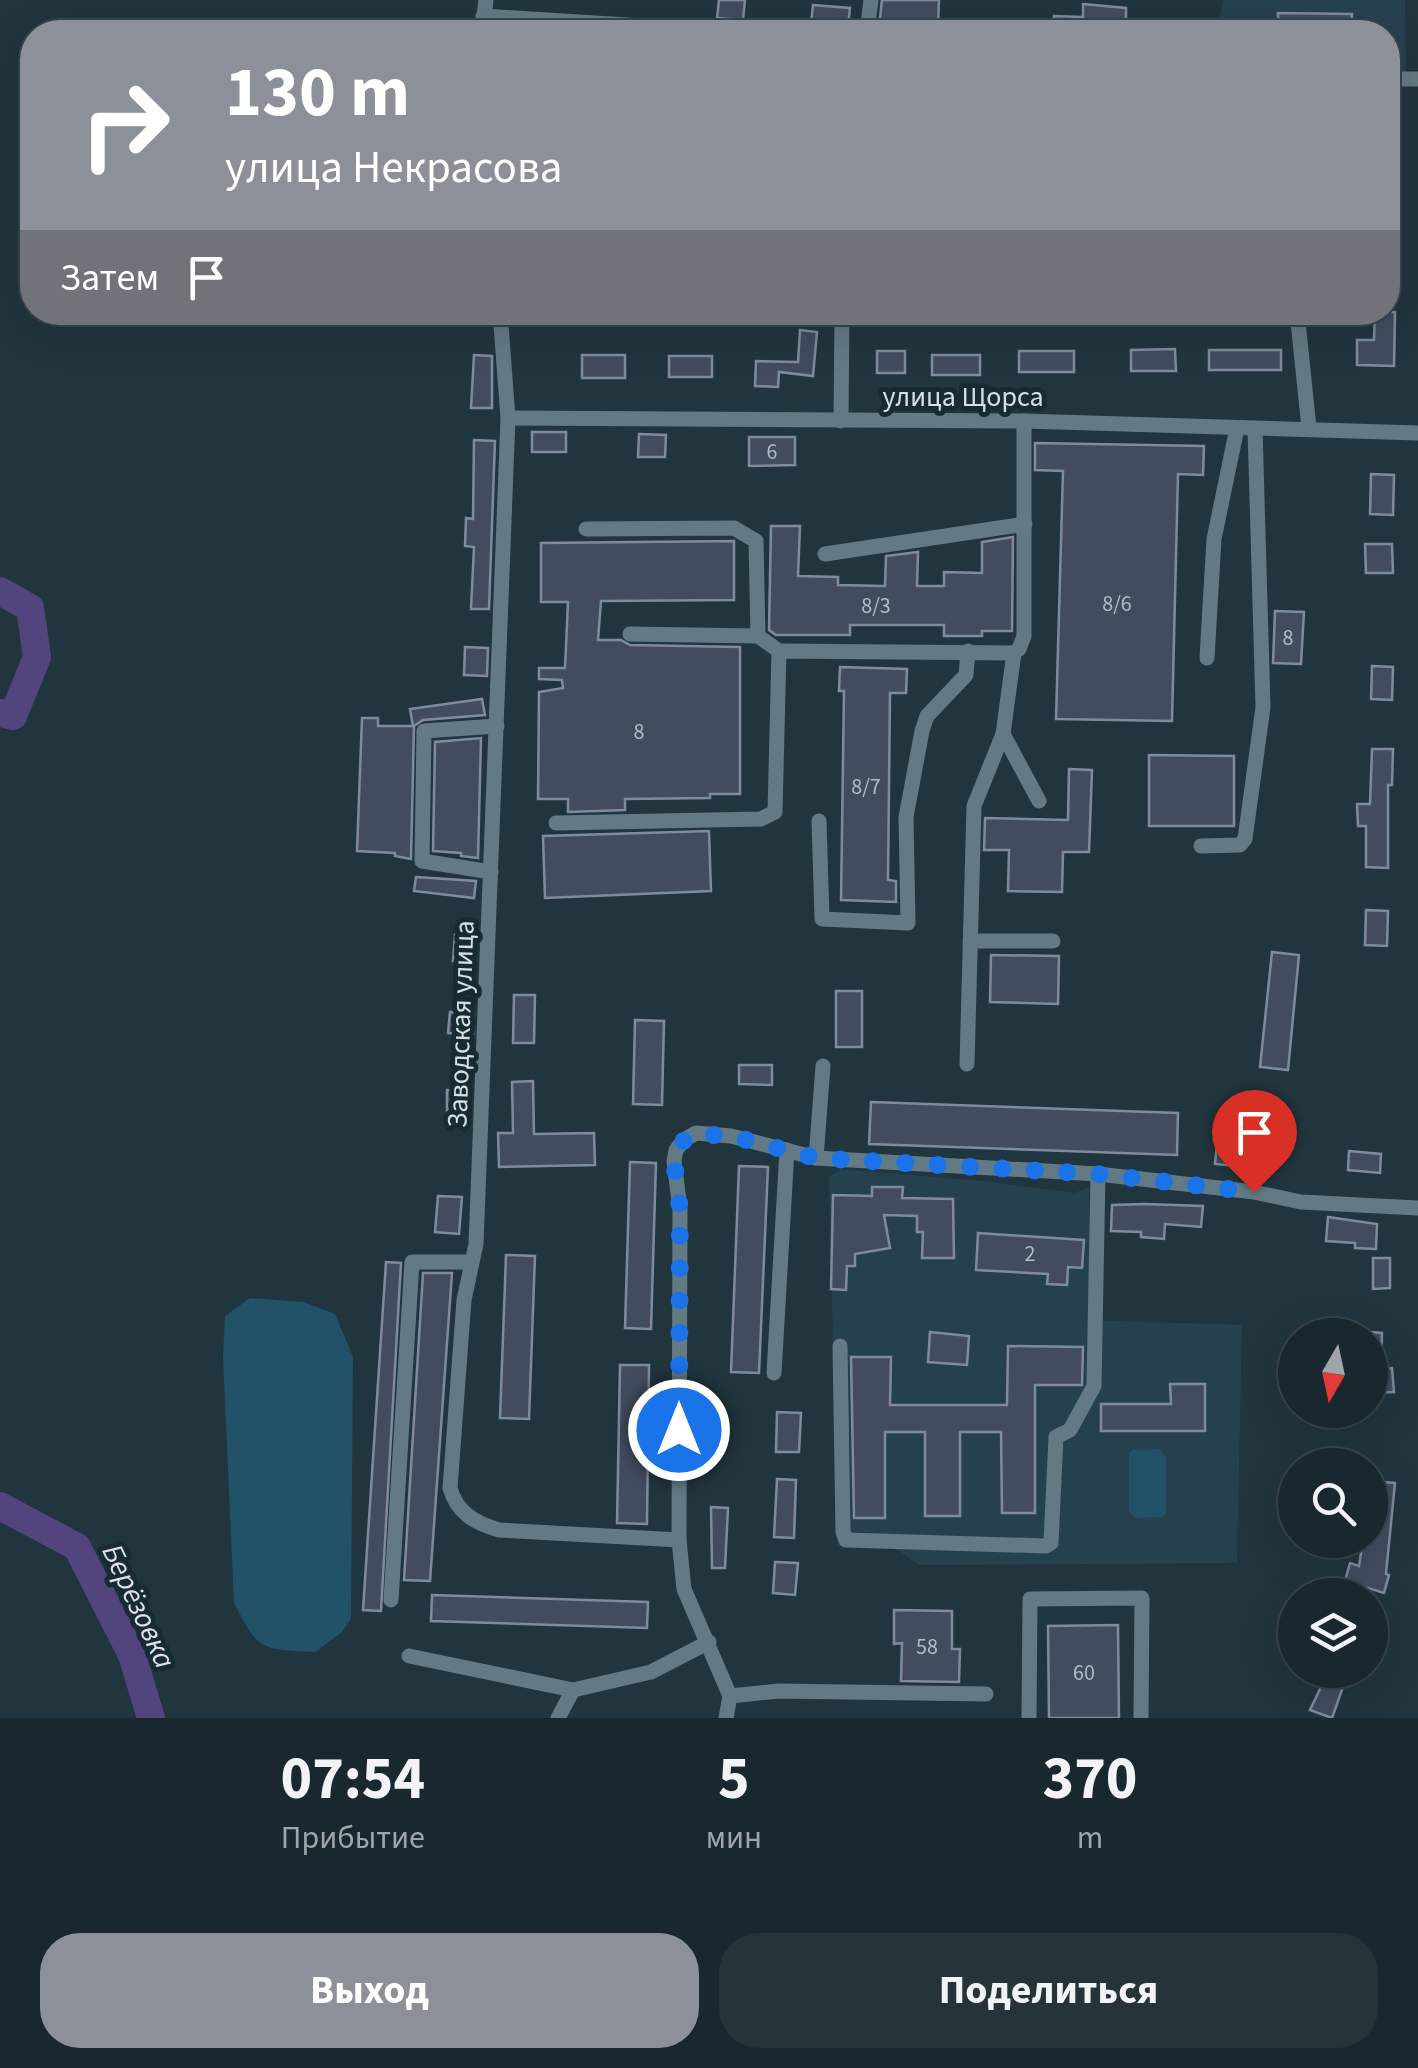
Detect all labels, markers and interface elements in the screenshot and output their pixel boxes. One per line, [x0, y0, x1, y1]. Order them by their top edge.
text: 130 m [225, 43, 410, 143]
icon: right [60, 60, 190, 190]
text: улица Некрасова [225, 136, 562, 200]
icon: arrive [179, 250, 234, 305]
text: Затем [60, 251, 159, 305]
street label: улица Щорса [882, 377, 1044, 417]
house number: 6 [767, 436, 778, 468]
house number: 8/6 [1102, 588, 1132, 620]
house number: 8/3 [861, 590, 891, 622]
house number: 8 [1283, 622, 1294, 654]
house number: 8 [634, 716, 645, 748]
house number: 8/7 [851, 771, 881, 803]
street label: Заводская улица [437, 920, 485, 1129]
pin [1212, 1090, 1297, 1193]
icon: arrive [1227, 1105, 1282, 1160]
house number: 2 [1025, 1238, 1035, 1270]
north arrow [1278, 1318, 1388, 1428]
map controls [1278, 1318, 1388, 1688]
position arrow [627, 1378, 731, 1482]
button: search [1278, 1448, 1388, 1558]
water label: Берёзовка [91, 1537, 186, 1676]
button: layers [1278, 1578, 1388, 1688]
house number: 58 [916, 1631, 938, 1663]
house number: 60 [1073, 1657, 1095, 1689]
text: 07:54 [280, 1737, 425, 1822]
text: 5 [718, 1737, 750, 1822]
text: 370 [1042, 1737, 1138, 1822]
text: Прибытие [281, 1815, 425, 1861]
text: мин [706, 1815, 762, 1861]
text: m [1077, 1815, 1103, 1861]
button: Выход [40, 1933, 699, 2048]
button: Поделиться [719, 1933, 1378, 2048]

